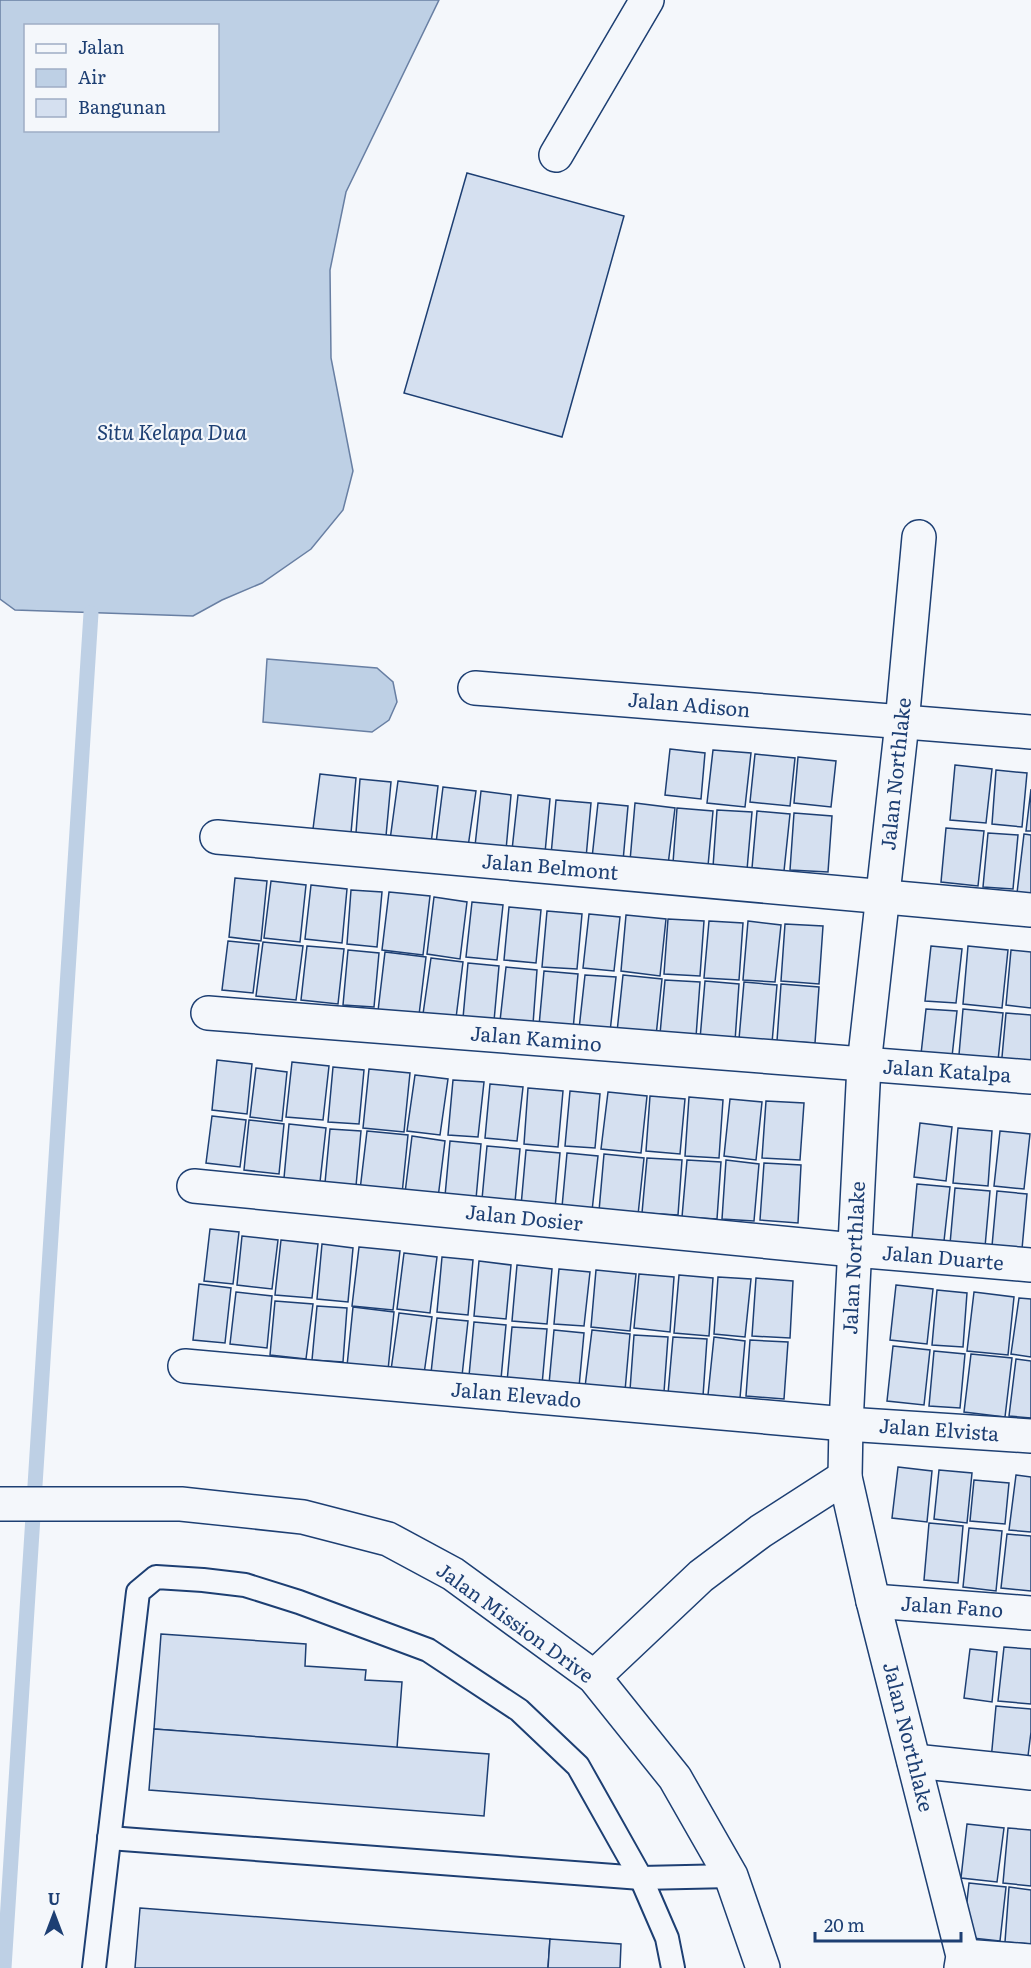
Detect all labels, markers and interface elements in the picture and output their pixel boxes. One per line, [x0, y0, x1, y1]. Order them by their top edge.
legend [24, 24, 219, 132]
text: Jalan [78, 33, 125, 60]
text: Air [78, 63, 106, 90]
text: Bangunan [78, 93, 166, 120]
water label: Situ Kelapa Dua [97, 415, 247, 446]
street label: Jalan Adison [627, 683, 752, 723]
street label: Jalan Northlake [871, 696, 917, 852]
street label: Jalan Belmont [481, 844, 620, 886]
street label: Jalan Kamino [469, 1016, 603, 1058]
street label: Jalan Katalpa [882, 1050, 1013, 1088]
street label: Jalan Northlake [833, 1180, 871, 1335]
street label: Jalan Dosier [464, 1195, 585, 1237]
street label: Jalan Duarte [881, 1236, 1005, 1276]
street label: Jalan Elevado [450, 1372, 583, 1414]
street label: Jalan Elvista [878, 1409, 1000, 1447]
street label: Jalan Mission Drive [431, 1554, 601, 1689]
street label: Jalan Fano [900, 1586, 1004, 1624]
street label: Jalan Northlake [877, 1658, 943, 1815]
north arrow [24, 1884, 84, 1944]
text: U [48, 1886, 61, 1910]
scale bar [815, 1905, 960, 1943]
text: 20 m [824, 1911, 865, 1938]

